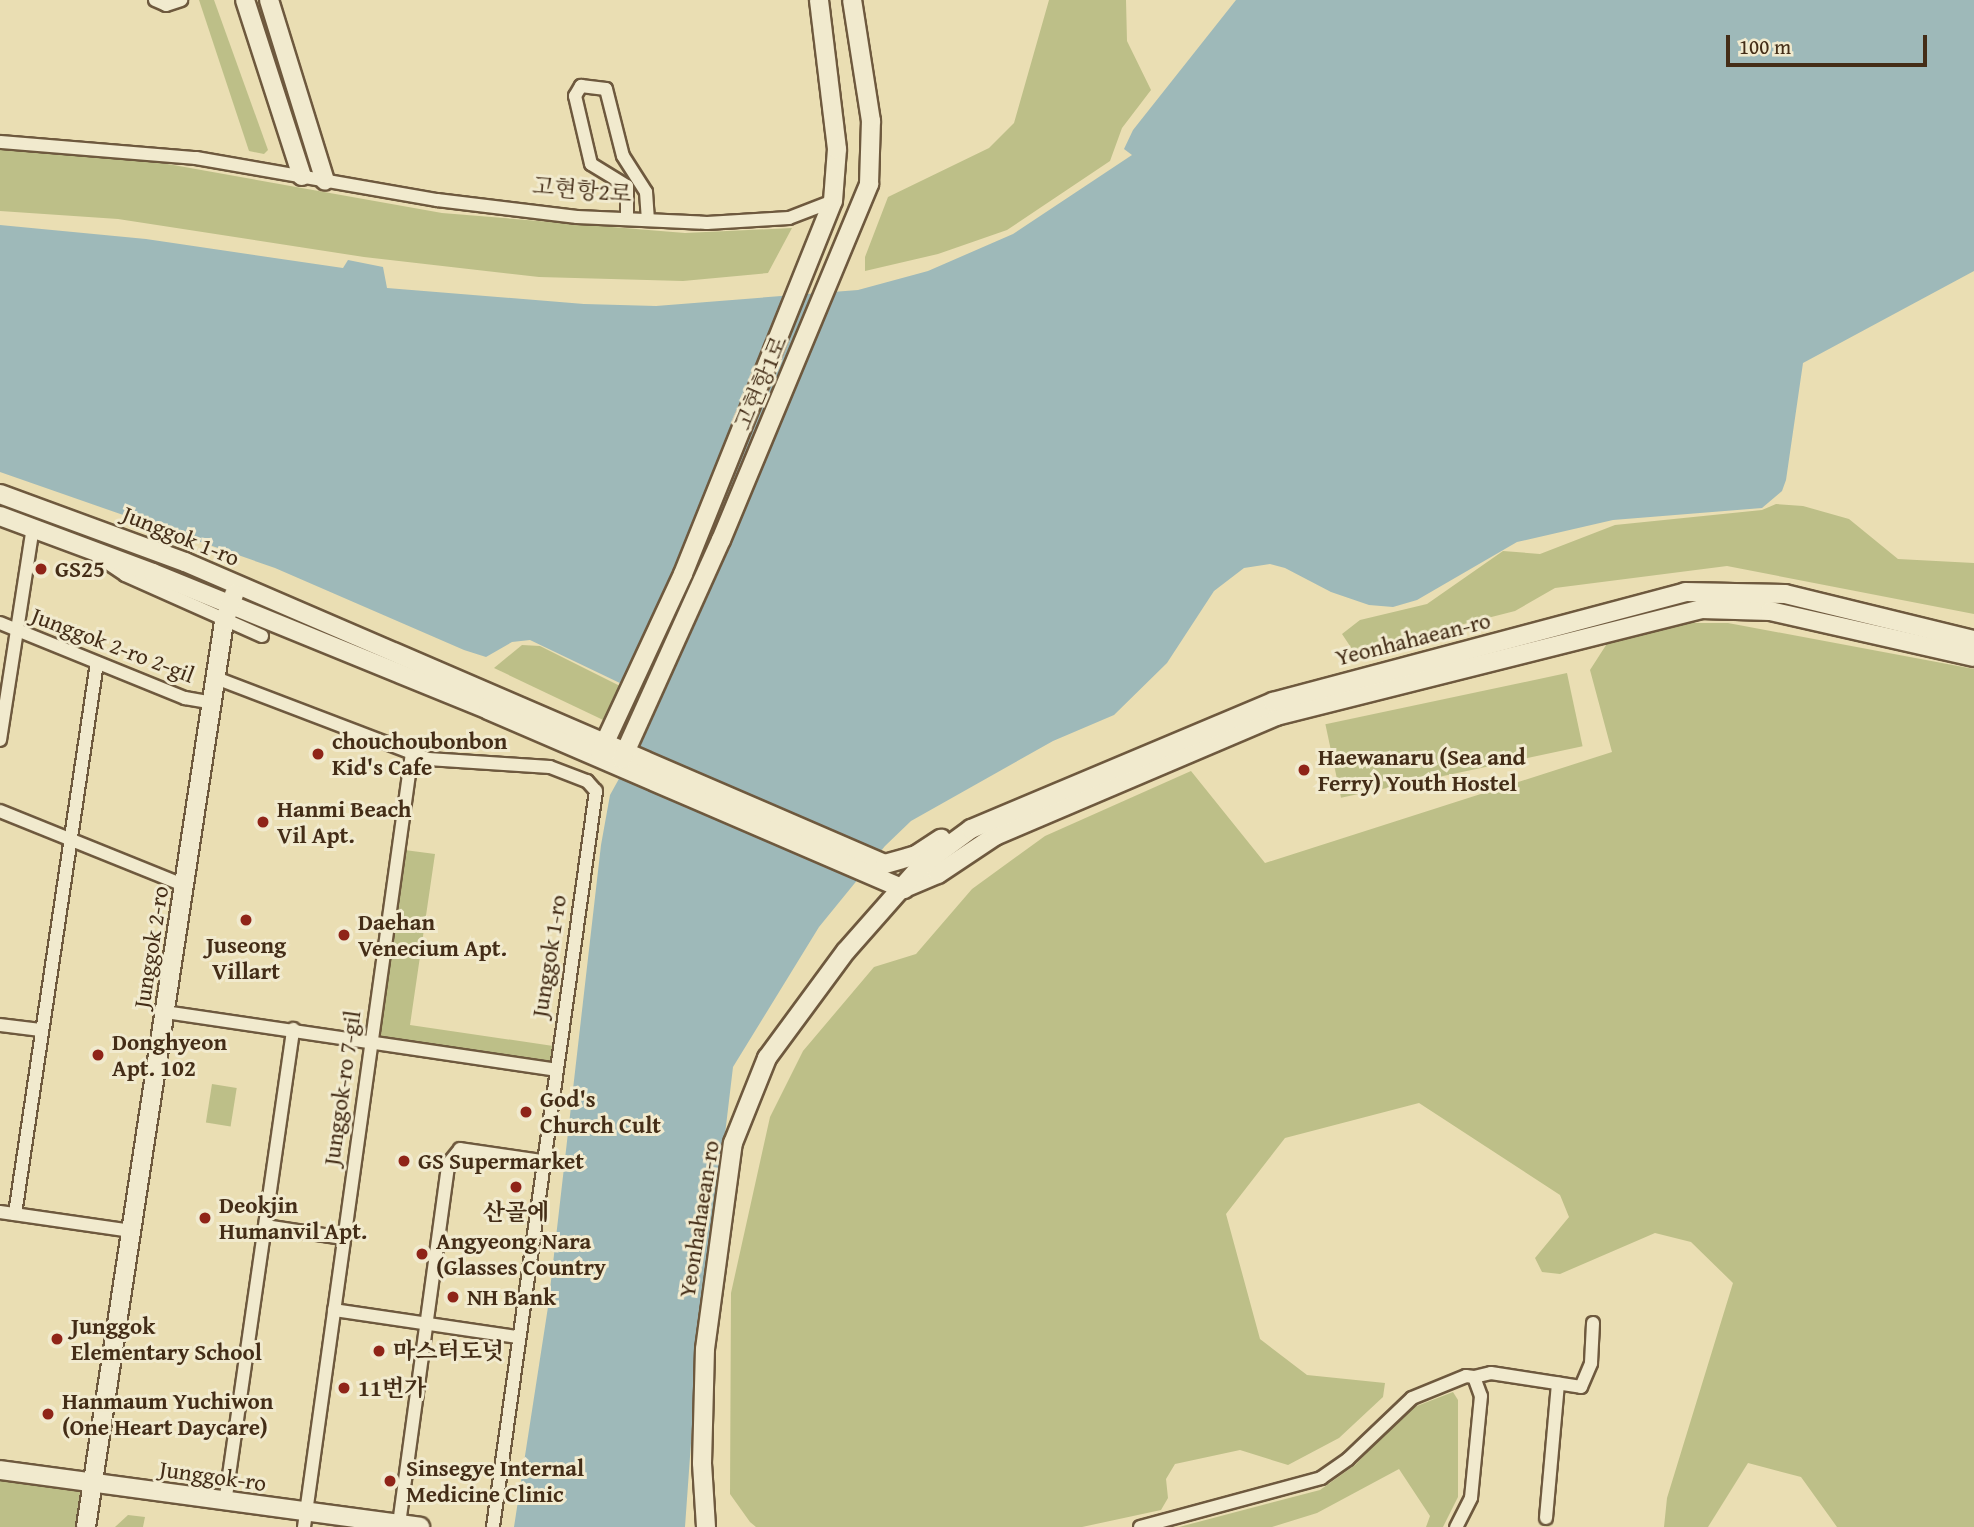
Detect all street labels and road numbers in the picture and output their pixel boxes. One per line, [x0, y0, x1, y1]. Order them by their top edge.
street label: 고현항2로 [531, 172, 633, 208]
street label: 고현항1로 [729, 332, 793, 434]
street label: Junggok 1-ro [118, 500, 244, 572]
street label: Junggok 2-ro 2-gil [28, 601, 198, 689]
street label: Yeonhahaean-ro [1333, 606, 1493, 672]
street label: Junggok 2-ro [128, 884, 174, 1010]
street label: Junggok 1-ro [526, 893, 572, 1019]
street label: Junggok-ro 7-gil [317, 1009, 367, 1167]
street label: Yeonhahaean-ro [673, 1138, 725, 1300]
street label: Junggok-ro [158, 1455, 268, 1497]

